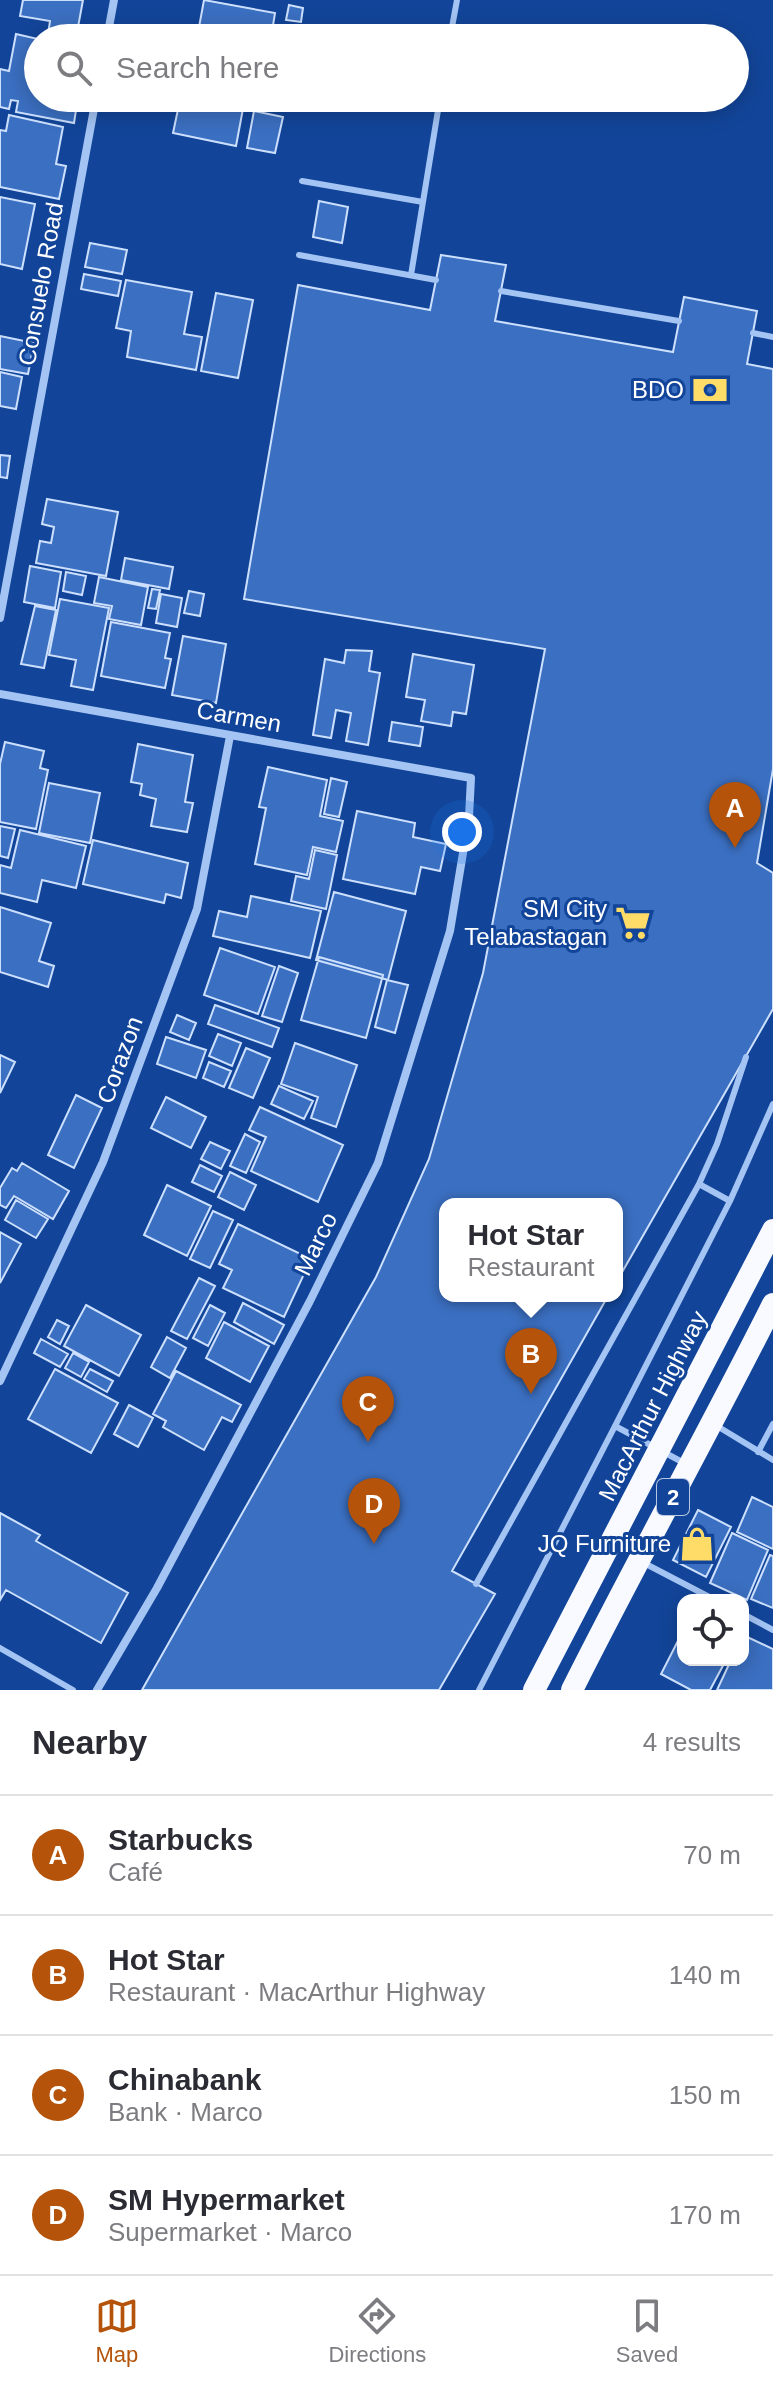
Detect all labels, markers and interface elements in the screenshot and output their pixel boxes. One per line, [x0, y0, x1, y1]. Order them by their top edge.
search box [24, 24, 749, 112]
icon: search [52, 46, 96, 90]
text: Search here [116, 51, 279, 84]
street label: Consuelo Road [13, 200, 68, 368]
bank icon: BDO [691, 371, 729, 409]
place label: BDO [632, 376, 684, 403]
street label: Carmen [195, 696, 283, 737]
pin: A [709, 782, 761, 848]
your location [442, 812, 482, 852]
place label: SM City Telabastagan [464, 895, 607, 950]
supermarket icon: SM City Telabastagan [614, 904, 652, 942]
street label: Corazon [91, 1013, 148, 1107]
popup [439, 1198, 623, 1302]
street label: Marco [289, 1208, 342, 1280]
text: Hot Star [467, 1218, 584, 1251]
text: Restaurant [467, 1252, 595, 1282]
street label: MacArthur Highway [593, 1306, 712, 1505]
pin: B [505, 1328, 557, 1394]
pin: C [342, 1376, 394, 1442]
pin: D [348, 1478, 400, 1544]
road number: 2 [657, 1479, 689, 1515]
shop icon: JQ Furniture [678, 1525, 716, 1563]
place label: JQ Furniture [538, 1530, 671, 1557]
map controls [677, 1594, 749, 1666]
button: locate [677, 1594, 749, 1666]
text: Nearby [32, 1723, 147, 1761]
text: 4 results [643, 1727, 741, 1757]
text: Starbucks [108, 1823, 253, 1856]
text: A [49, 1840, 67, 1870]
text: 70 m [683, 1840, 741, 1870]
text: Café [108, 1857, 163, 1887]
text: Hot Star [108, 1943, 225, 1976]
text: B [49, 1960, 67, 1990]
text: 140 m [669, 1960, 741, 1990]
text: Restaurant · MacArthur Highway [108, 1977, 485, 2007]
text: Chinabank [108, 2063, 261, 2096]
text: C [49, 2080, 67, 2110]
text: 150 m [669, 2080, 741, 2110]
text: Bank · Marco [108, 2097, 263, 2127]
text: SM Hypermarket [108, 2183, 345, 2216]
text: D [49, 2200, 67, 2230]
text: 170 m [669, 2200, 741, 2230]
text: Supermarket · Marco [108, 2217, 352, 2247]
tab: Map [95, 2294, 139, 2368]
tab: Directions [328, 2294, 426, 2368]
tab: Saved [616, 2294, 678, 2368]

